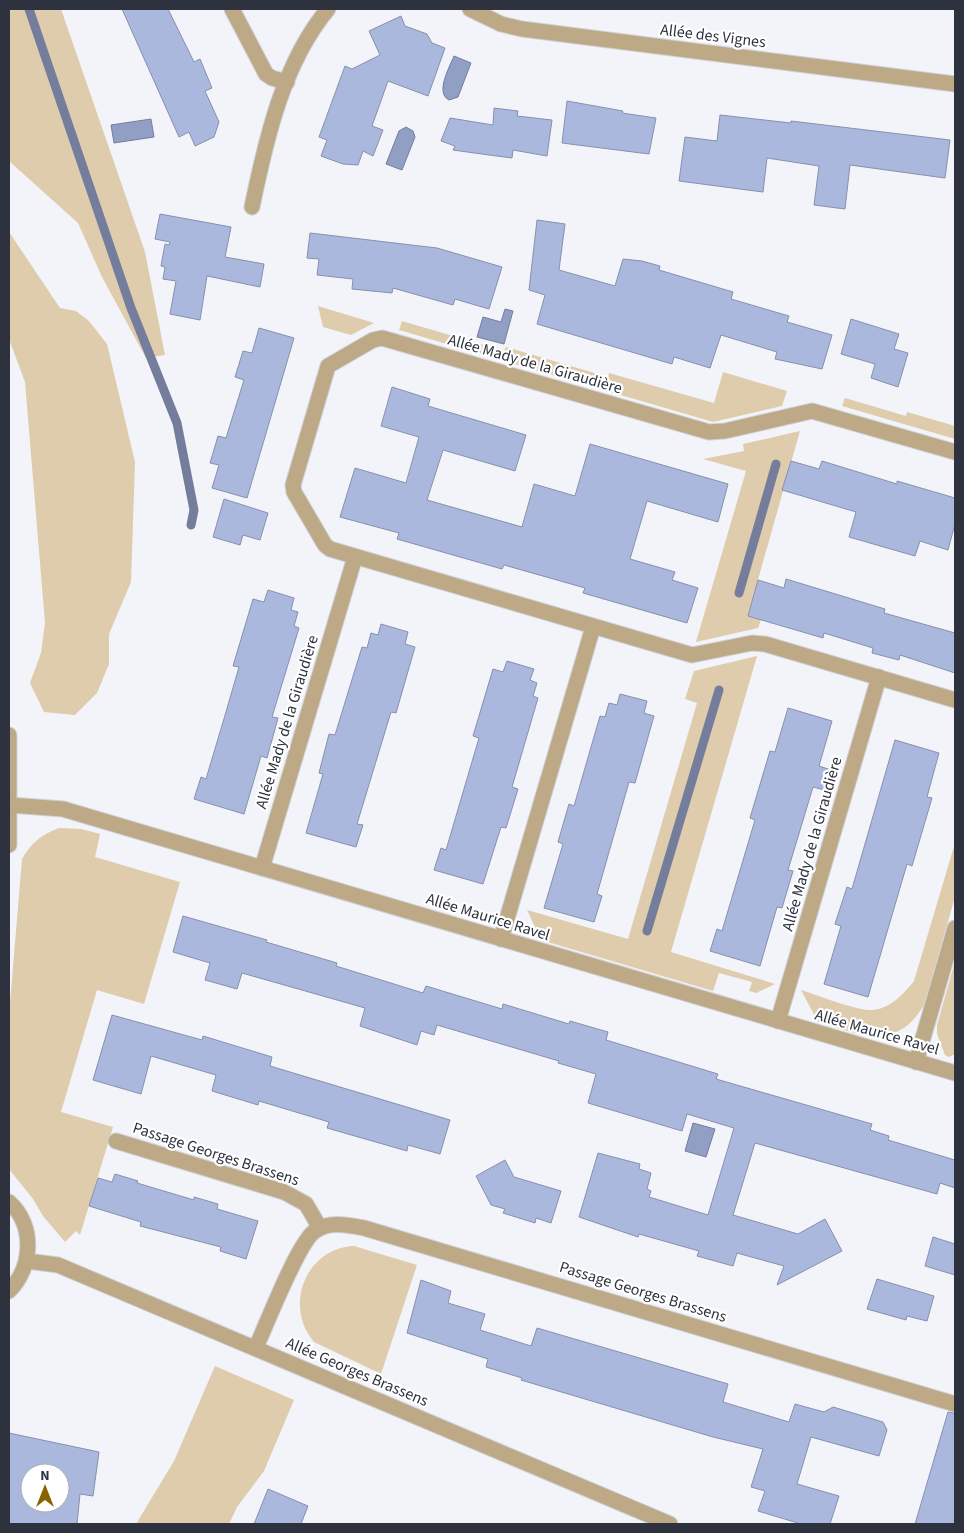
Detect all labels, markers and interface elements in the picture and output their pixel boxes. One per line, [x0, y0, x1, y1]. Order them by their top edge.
street label: Allée des Vignes [659, 19, 767, 53]
street label: Allée Mady de la Giraudière [445, 329, 625, 399]
street label: Allée Mady de la Giraudière [250, 632, 324, 811]
street label: Allée Mady de la Giraudière [777, 754, 847, 934]
street label: Allée Maurice Ravel [423, 888, 553, 946]
street label: Allée Maurice Ravel [812, 1004, 942, 1060]
street label: Passage Georges Brassens [130, 1117, 302, 1191]
street label: Passage Georges Brassens [557, 1256, 730, 1328]
street label: Allée Georges Brassens [282, 1332, 432, 1412]
north arrow [20, 1463, 70, 1513]
text: N [40, 1466, 50, 1486]

